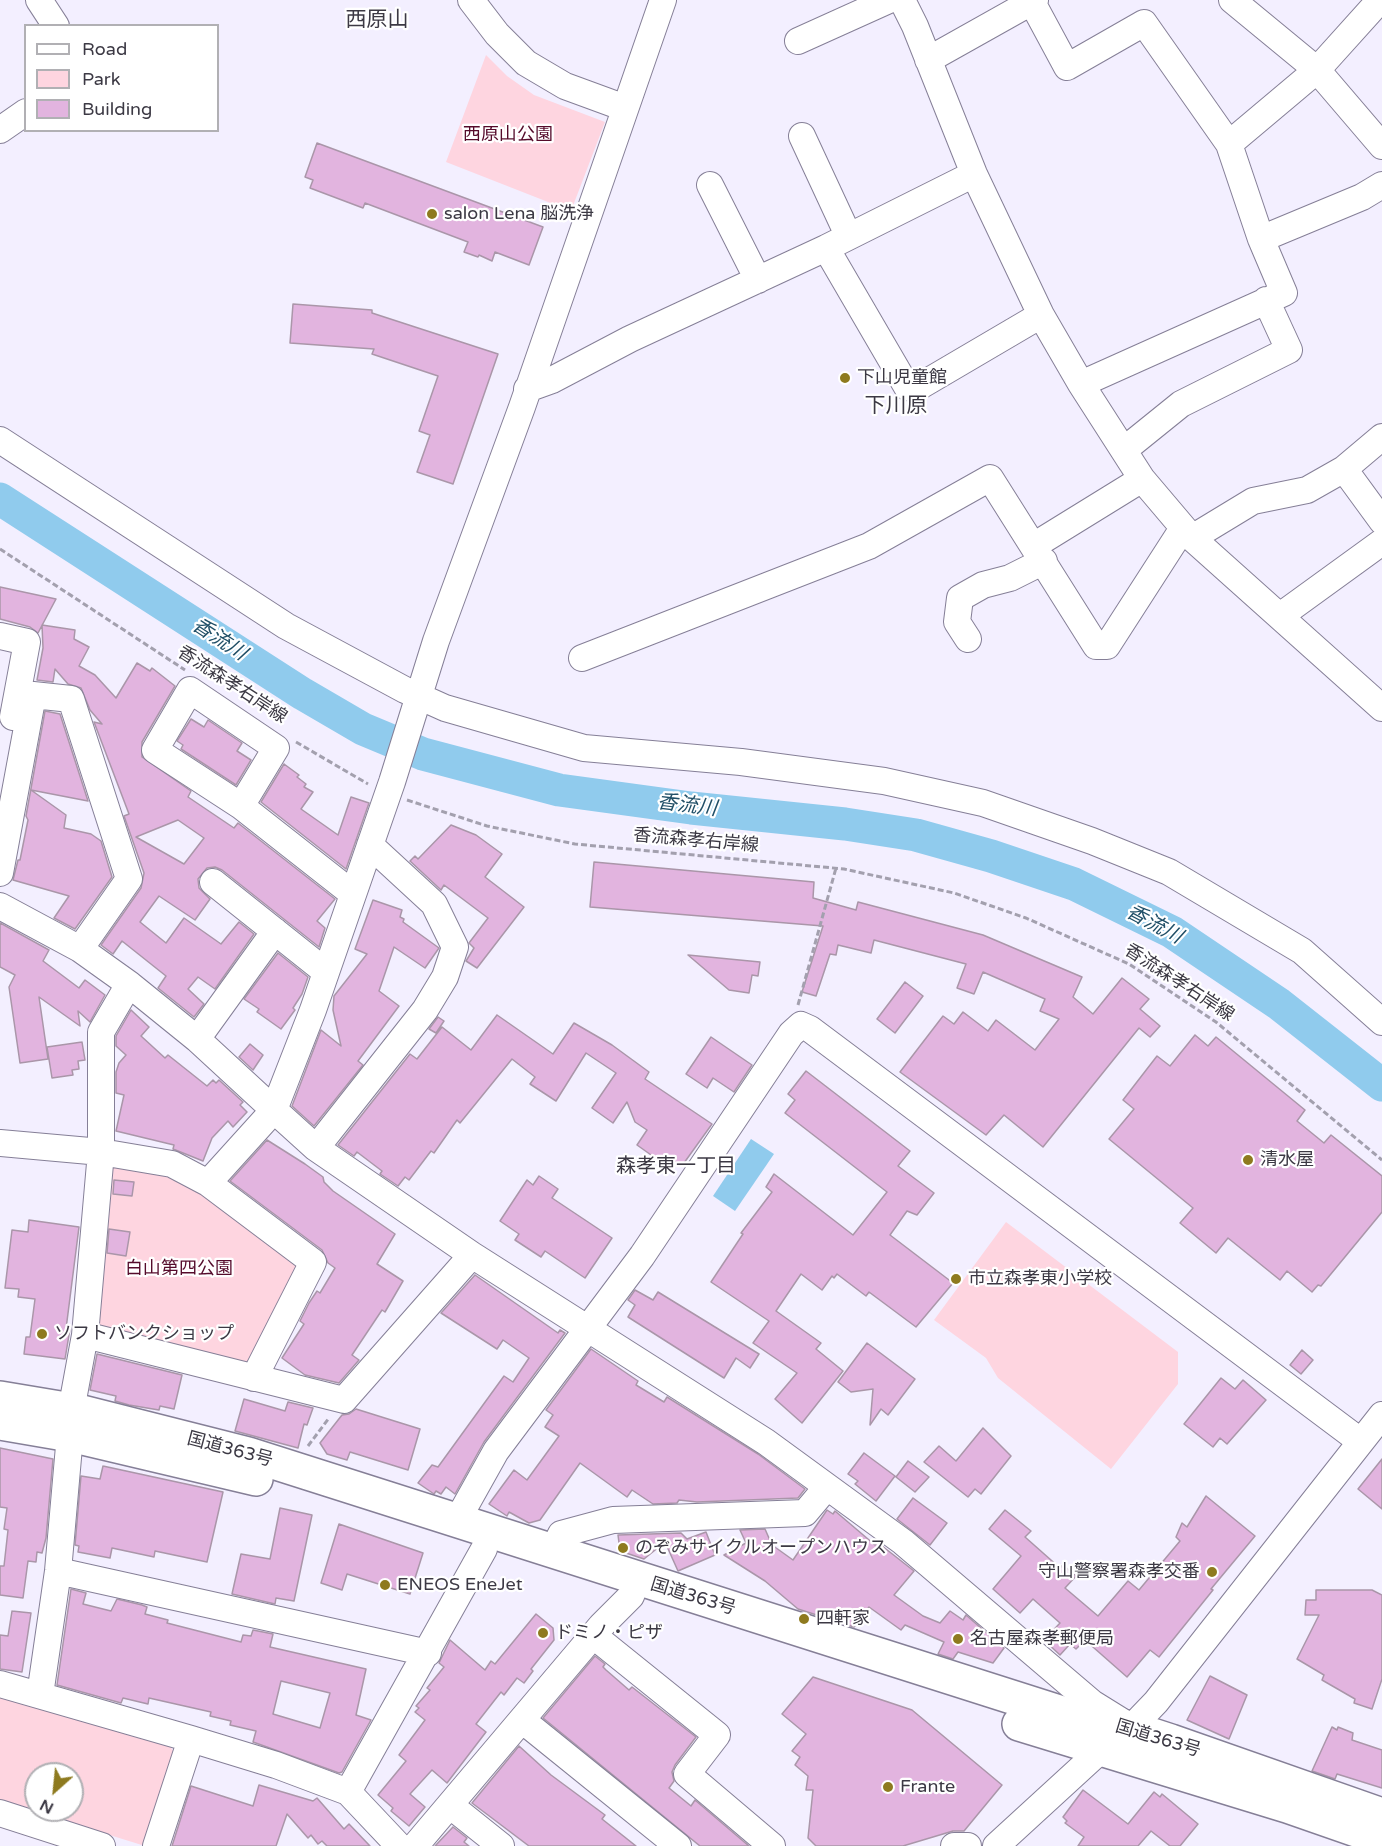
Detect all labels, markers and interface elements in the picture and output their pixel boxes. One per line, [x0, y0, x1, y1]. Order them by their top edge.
district label: 西原山 [346, 7, 408, 33]
legend [24, 24, 219, 132]
text: Road [82, 38, 127, 60]
text: Park [82, 68, 120, 90]
text: Building [82, 98, 152, 120]
park label: 西原山公園 [463, 124, 553, 146]
place label: salon Lena 脳洗浄 [444, 203, 594, 225]
marker: salon Lena 脳洗浄 [425, 207, 439, 221]
place label: 下山児童館 [857, 367, 947, 389]
marker: 下山児童館 [838, 371, 852, 385]
district label: 下川原 [865, 393, 927, 419]
water label: 香流川 [187, 614, 251, 666]
street label: 香流森孝右岸線 [173, 642, 291, 728]
water label: 香流川 [656, 790, 718, 822]
street label: 香流森孝右岸線 [632, 825, 760, 857]
water label: 香流川 [1122, 900, 1186, 950]
street label: 香流森孝右岸線 [1120, 940, 1238, 1026]
place label: 清水屋 [1260, 1149, 1314, 1171]
marker: 清水屋 [1241, 1153, 1255, 1167]
district label: 森孝東一丁目 [616, 1155, 736, 1179]
park label: 白山第四公園 [125, 1258, 233, 1280]
place label: 市立森孝東小学校 [968, 1268, 1112, 1290]
marker: 市立森孝東小学校 [949, 1272, 963, 1286]
place label: ソフトバンクショップ [54, 1323, 234, 1345]
marker: ソフトバンクショップ [35, 1327, 49, 1341]
street label: 国道363号 [185, 1428, 275, 1472]
place label: のぞみサイクルオープンハウス [635, 1537, 887, 1559]
marker: のぞみサイクルオープンハウス [616, 1541, 630, 1555]
place label: 守山警察署森孝交番 [1038, 1561, 1200, 1583]
marker: 守山警察署森孝交番 [1205, 1565, 1219, 1579]
place label: ENEOS EneJet [397, 1574, 523, 1596]
street label: 国道363号 [648, 1574, 738, 1620]
marker: ENEOS EneJet [378, 1578, 392, 1592]
place label: 四軒家 [816, 1608, 870, 1630]
marker: 四軒家 [797, 1612, 811, 1626]
place label: ドミノ・ピザ [555, 1622, 663, 1644]
marker: ドミノ・ピザ [536, 1626, 550, 1640]
place label: 名古屋森孝郵便局 [970, 1628, 1114, 1650]
marker: 名古屋森孝郵便局 [951, 1632, 965, 1646]
street label: 国道363号 [1113, 1716, 1203, 1762]
north arrow [24, 1762, 84, 1822]
place label: Frante [900, 1776, 955, 1798]
marker: Frante [881, 1780, 895, 1794]
text: N [36, 1794, 57, 1818]

